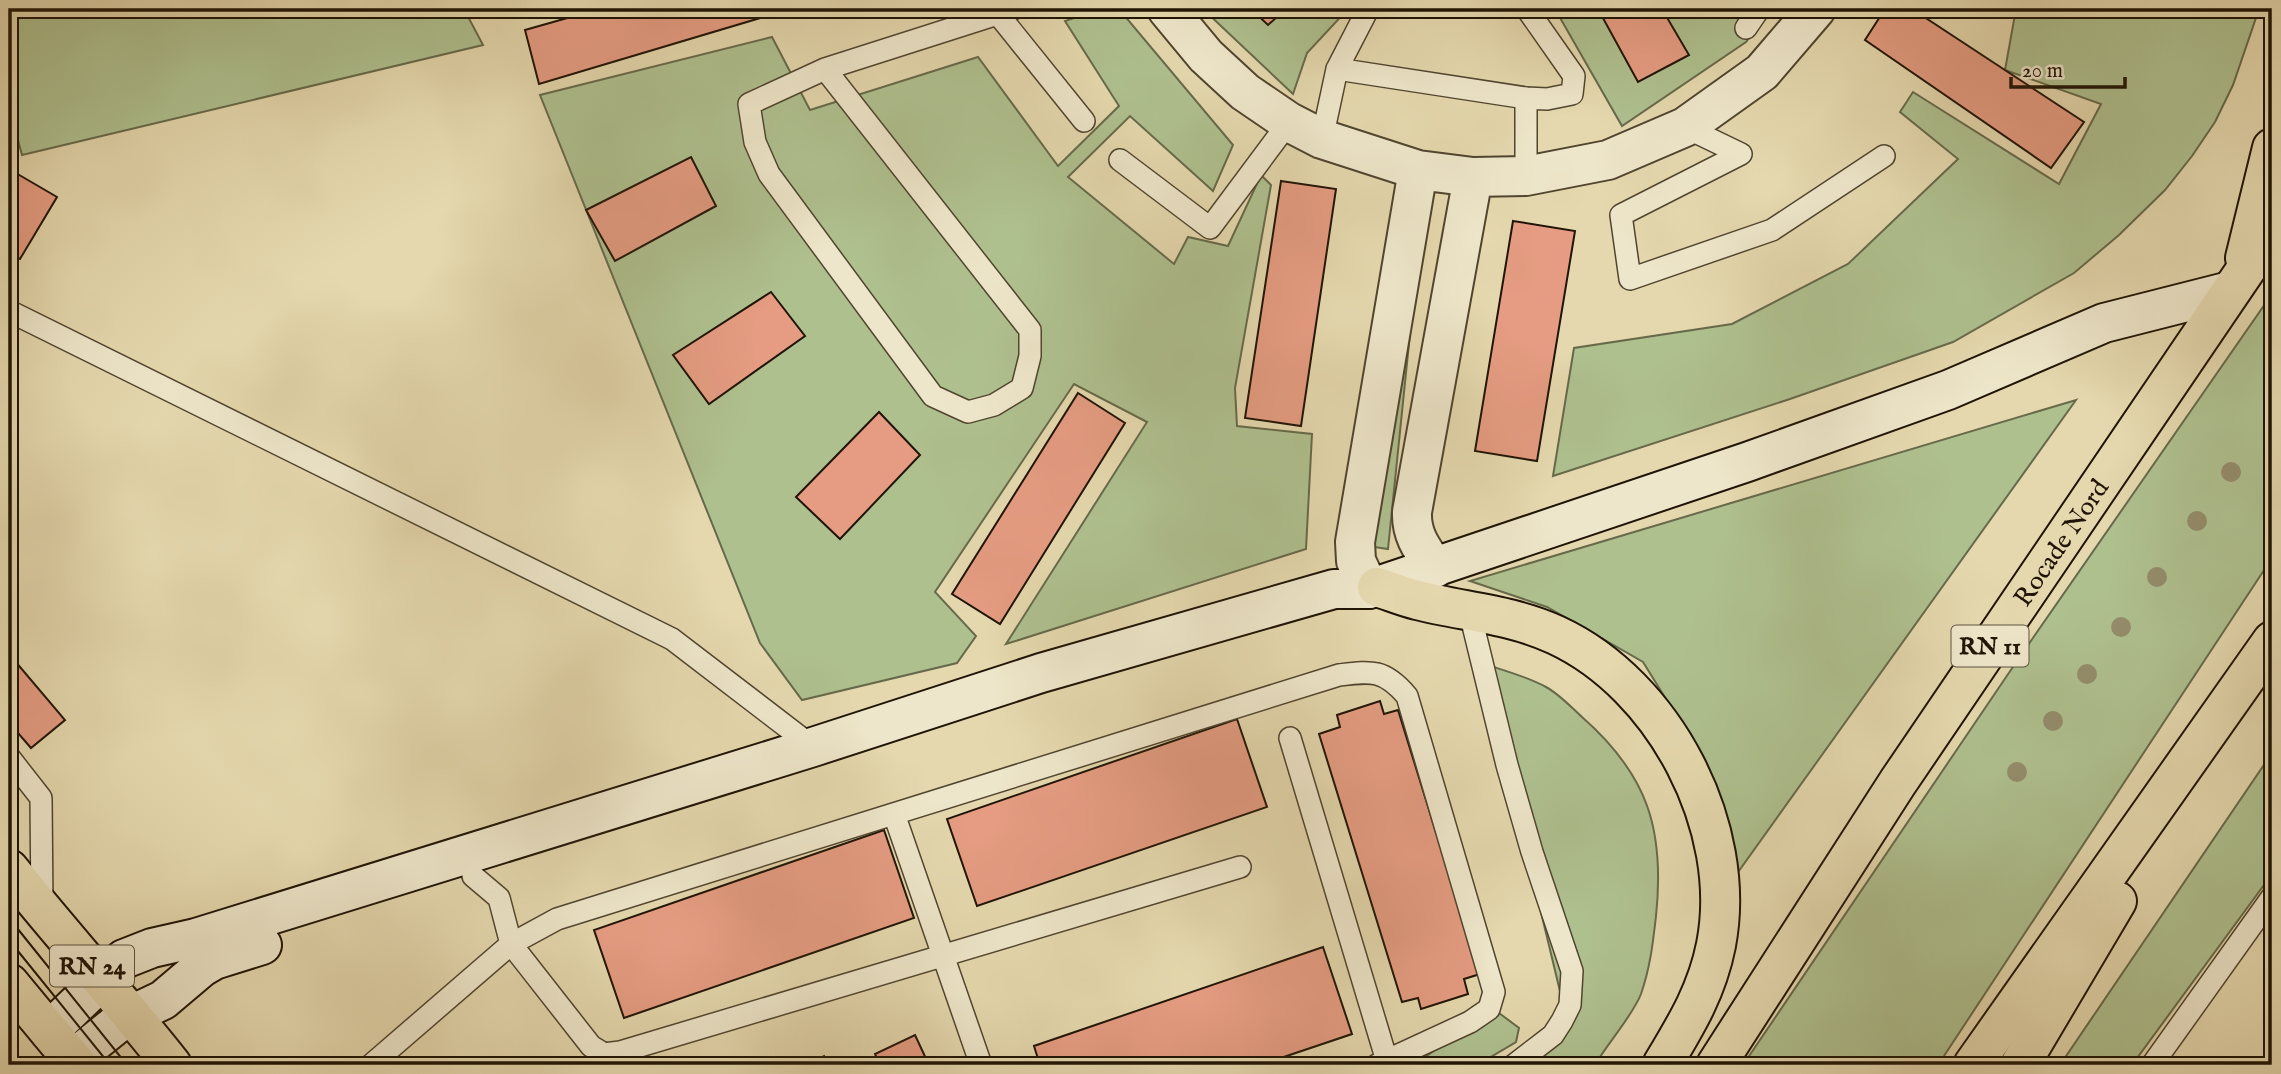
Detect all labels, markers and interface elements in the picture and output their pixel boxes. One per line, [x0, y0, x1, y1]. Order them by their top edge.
scale bar [2011, 46, 2125, 90]
text: 20 m [2022, 58, 2063, 85]
street label: Rocade Nord [2007, 473, 2117, 613]
road number: RN 11 [1952, 626, 2028, 666]
road number: RN 24 [50, 946, 134, 986]

